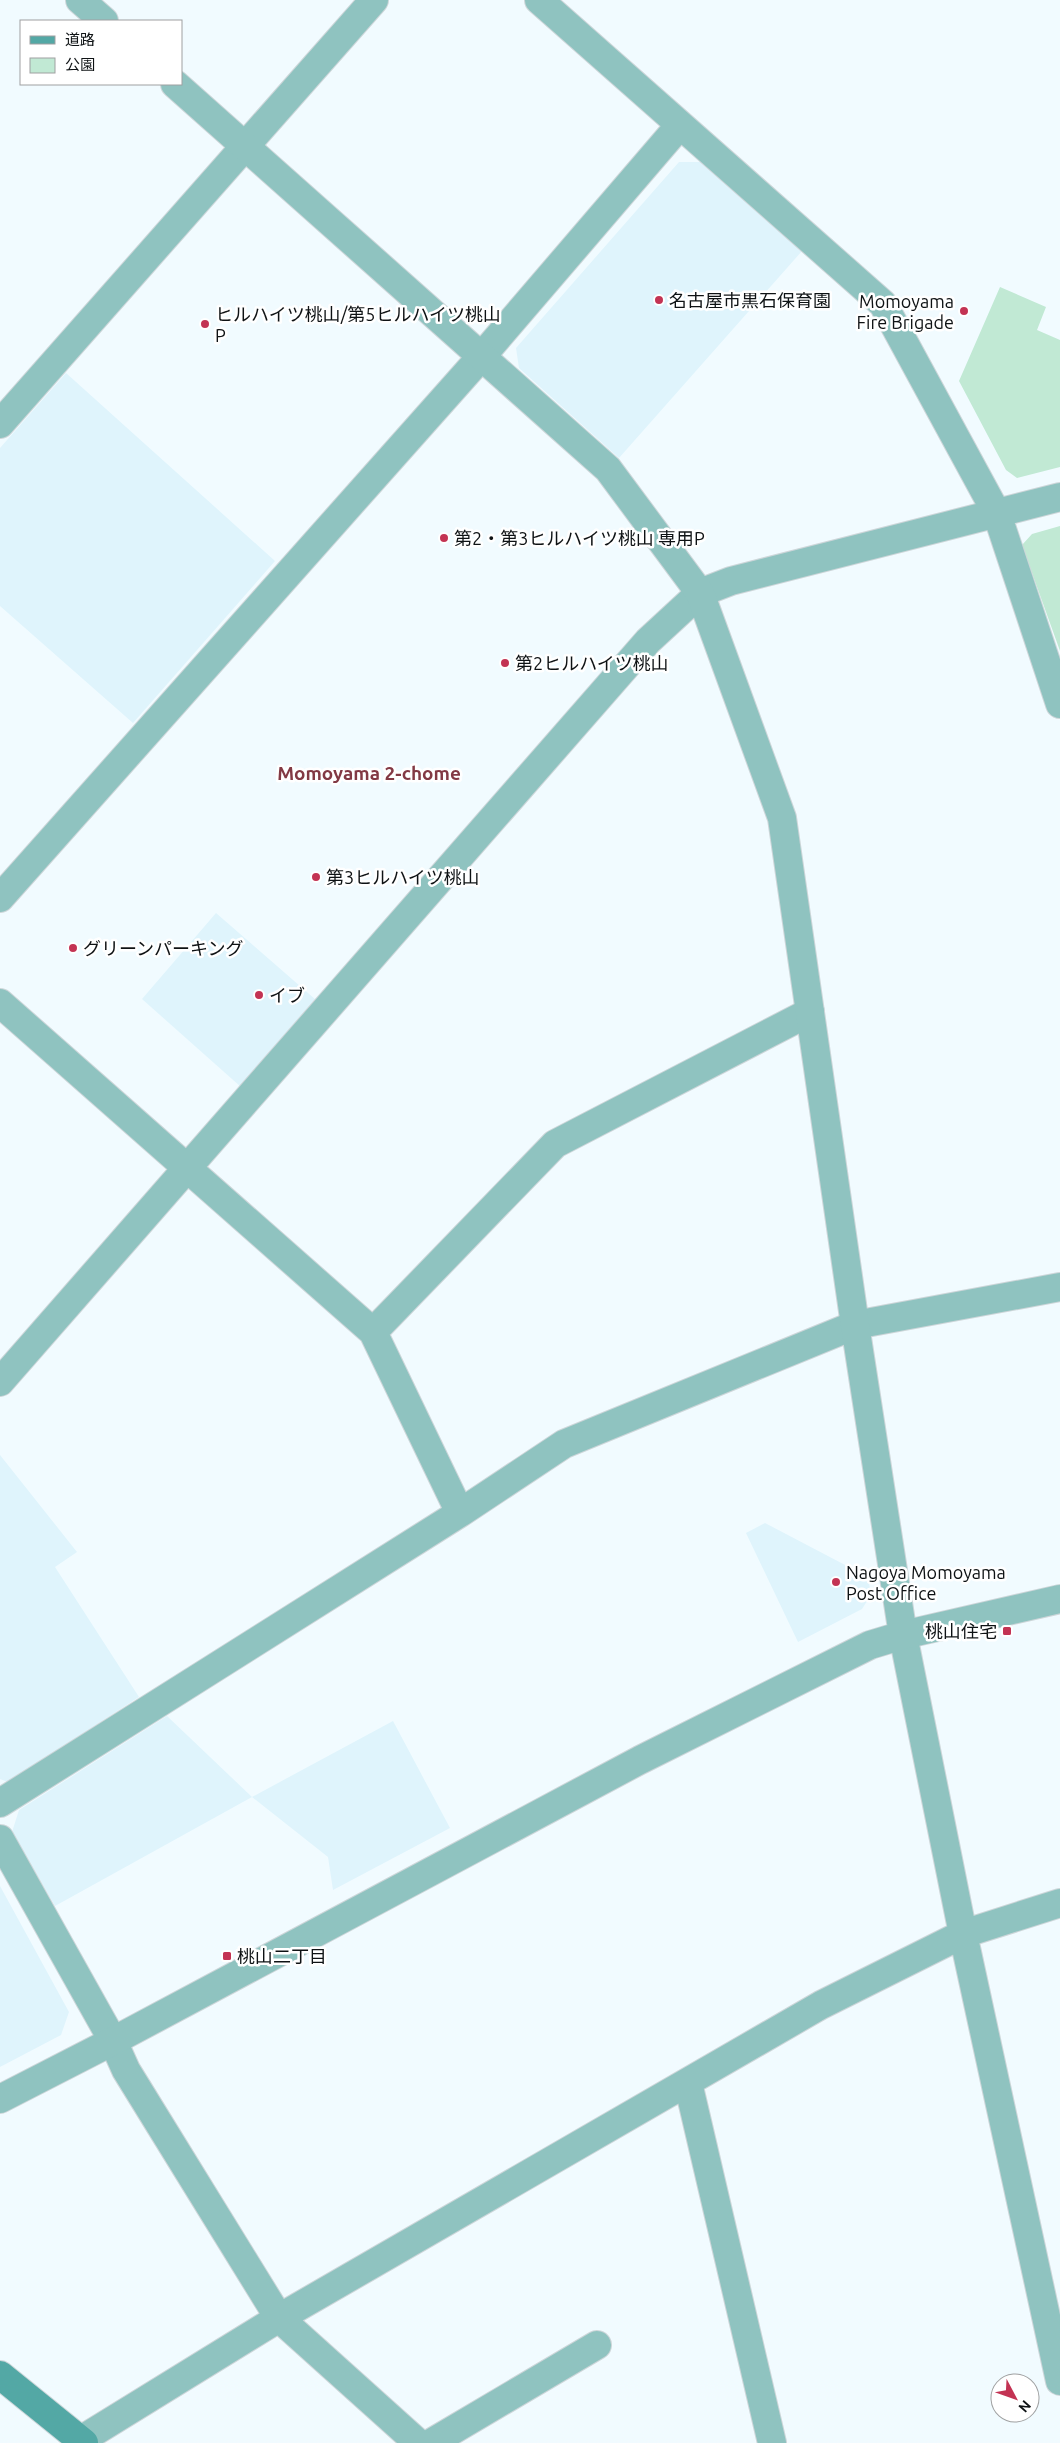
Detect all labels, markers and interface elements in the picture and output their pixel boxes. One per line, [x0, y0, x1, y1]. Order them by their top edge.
legend [20, 20, 182, 85]
text: 道路 [65, 31, 95, 48]
text: 公園 [65, 56, 95, 73]
place label: 名古屋市黒石保育園 [669, 290, 831, 310]
place label: Momoyama Fire Brigade [857, 291, 954, 332]
marker: 名古屋市黒石保育園 [653, 294, 665, 306]
place label: ヒルハイツ桃山/第5ヒルハイツ桃山 P [215, 304, 501, 345]
marker: Momoyama Fire Brigade [958, 305, 970, 317]
marker: ヒルハイツ桃山/第5ヒルハイツ桃山 P [199, 318, 211, 330]
place label: 第2・第3ヒルハイツ桃山 専用P [454, 528, 705, 548]
marker: 第2・第3ヒルハイツ桃山 専用P [438, 532, 450, 544]
place label: 第2ヒルハイツ桃山 [515, 653, 669, 673]
marker: 第2ヒルハイツ桃山 [499, 657, 511, 669]
district label: Momoyama 2-chome [277, 762, 461, 784]
place label: 第3ヒルハイツ桃山 [326, 867, 480, 887]
marker: 第3ヒルハイツ桃山 [310, 871, 322, 883]
place label: グリーンパーキング [83, 938, 244, 958]
marker: グリーンパーキング [67, 942, 79, 954]
place label: イブ [269, 985, 305, 1005]
marker: イブ [253, 989, 265, 1001]
place label: Nagoya Momoyama Post Office [846, 1562, 1006, 1603]
marker: Nagoya Momoyama Post Office [830, 1576, 842, 1588]
place label: 桃山住宅 [925, 1621, 997, 1641]
marker: 桃山住宅 [1001, 1625, 1013, 1637]
place label: 桃山二丁目 [237, 1946, 327, 1966]
marker: 桃山二丁目 [221, 1950, 233, 1962]
north arrow [990, 2373, 1040, 2423]
text: N [1015, 2397, 1034, 2416]

